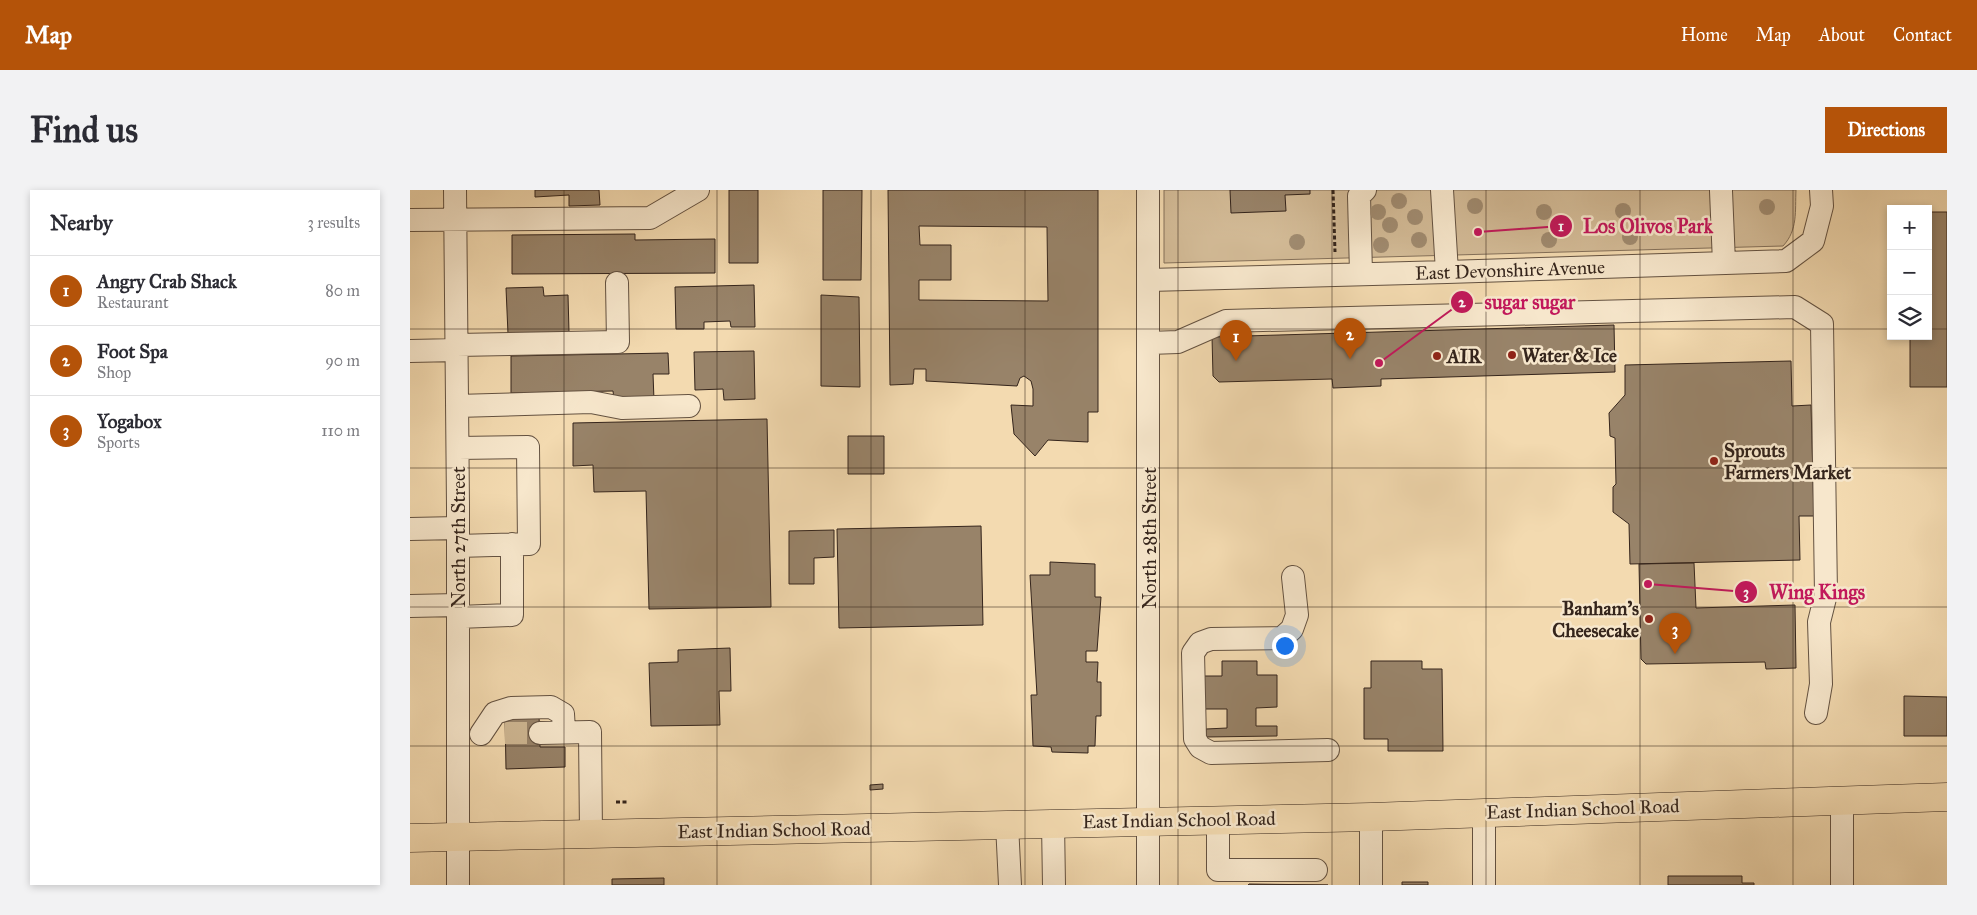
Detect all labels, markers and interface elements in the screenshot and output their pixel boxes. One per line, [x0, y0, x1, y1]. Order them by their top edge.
text: Map [25, 20, 72, 50]
text: Home [1681, 24, 1728, 46]
text: Map [1756, 24, 1791, 46]
text: About [1819, 24, 1865, 46]
text: Contact [1893, 24, 1952, 46]
button: Directions [1825, 107, 1947, 153]
text: Find us [30, 109, 138, 152]
map controls [1887, 205, 1932, 340]
button: + [1887, 205, 1932, 250]
callout: Los Olivos Park [1548, 208, 1723, 243]
text: Nearby [50, 210, 113, 236]
text: 3 results [307, 213, 360, 232]
text: Los Olivos Park [1583, 214, 1714, 238]
text: 1 [1558, 217, 1564, 235]
button: − [1887, 250, 1932, 295]
street label: East Devonshire Avenue [1415, 255, 1605, 285]
text: Angry Crab Shack [97, 270, 237, 293]
text: 1 [63, 281, 69, 300]
text: 80 m [325, 281, 360, 300]
callout: sugar sugar [1450, 284, 1586, 319]
text: sugar sugar [1485, 290, 1576, 315]
text: Restaurant [97, 293, 169, 312]
text: 2 [1458, 293, 1466, 311]
button: layers [1887, 295, 1932, 340]
pin: 2 [1334, 318, 1366, 359]
pin: 1 [1220, 320, 1252, 361]
text: Foot Spa [97, 340, 168, 363]
place label: Water & Ice [1522, 344, 1617, 367]
place label: AIR [1445, 345, 1483, 368]
marker: Water & Ice [1506, 349, 1518, 361]
marker: AIR [1431, 350, 1443, 362]
text: 2 [62, 351, 70, 370]
text: 90 m [325, 351, 360, 370]
text: Shop [97, 363, 131, 382]
text: Yogabox [97, 410, 162, 433]
text: 3 [63, 421, 69, 440]
text: 110 m [321, 421, 360, 440]
text: Sports [97, 433, 140, 452]
place label: Sprouts Farmers Market [1724, 439, 1851, 484]
marker: Sprouts Farmers Market [1708, 455, 1720, 467]
street label: North 27th Street [447, 466, 470, 608]
street label: North 28th Street [1138, 467, 1161, 609]
callout: Wing Kings [1734, 575, 1875, 610]
text: Wing Kings [1769, 580, 1866, 605]
text: 3 [1743, 583, 1749, 602]
place label: Banham’s Cheesecake [1552, 597, 1639, 642]
marker: Banham’s Cheesecake [1643, 613, 1655, 625]
pin: 3 [1659, 613, 1691, 654]
your location [1272, 633, 1298, 659]
street label: East Indian School Road [1486, 794, 1681, 824]
street label: East Indian School Road [1082, 807, 1276, 833]
street label: East Indian School Road [677, 817, 871, 843]

